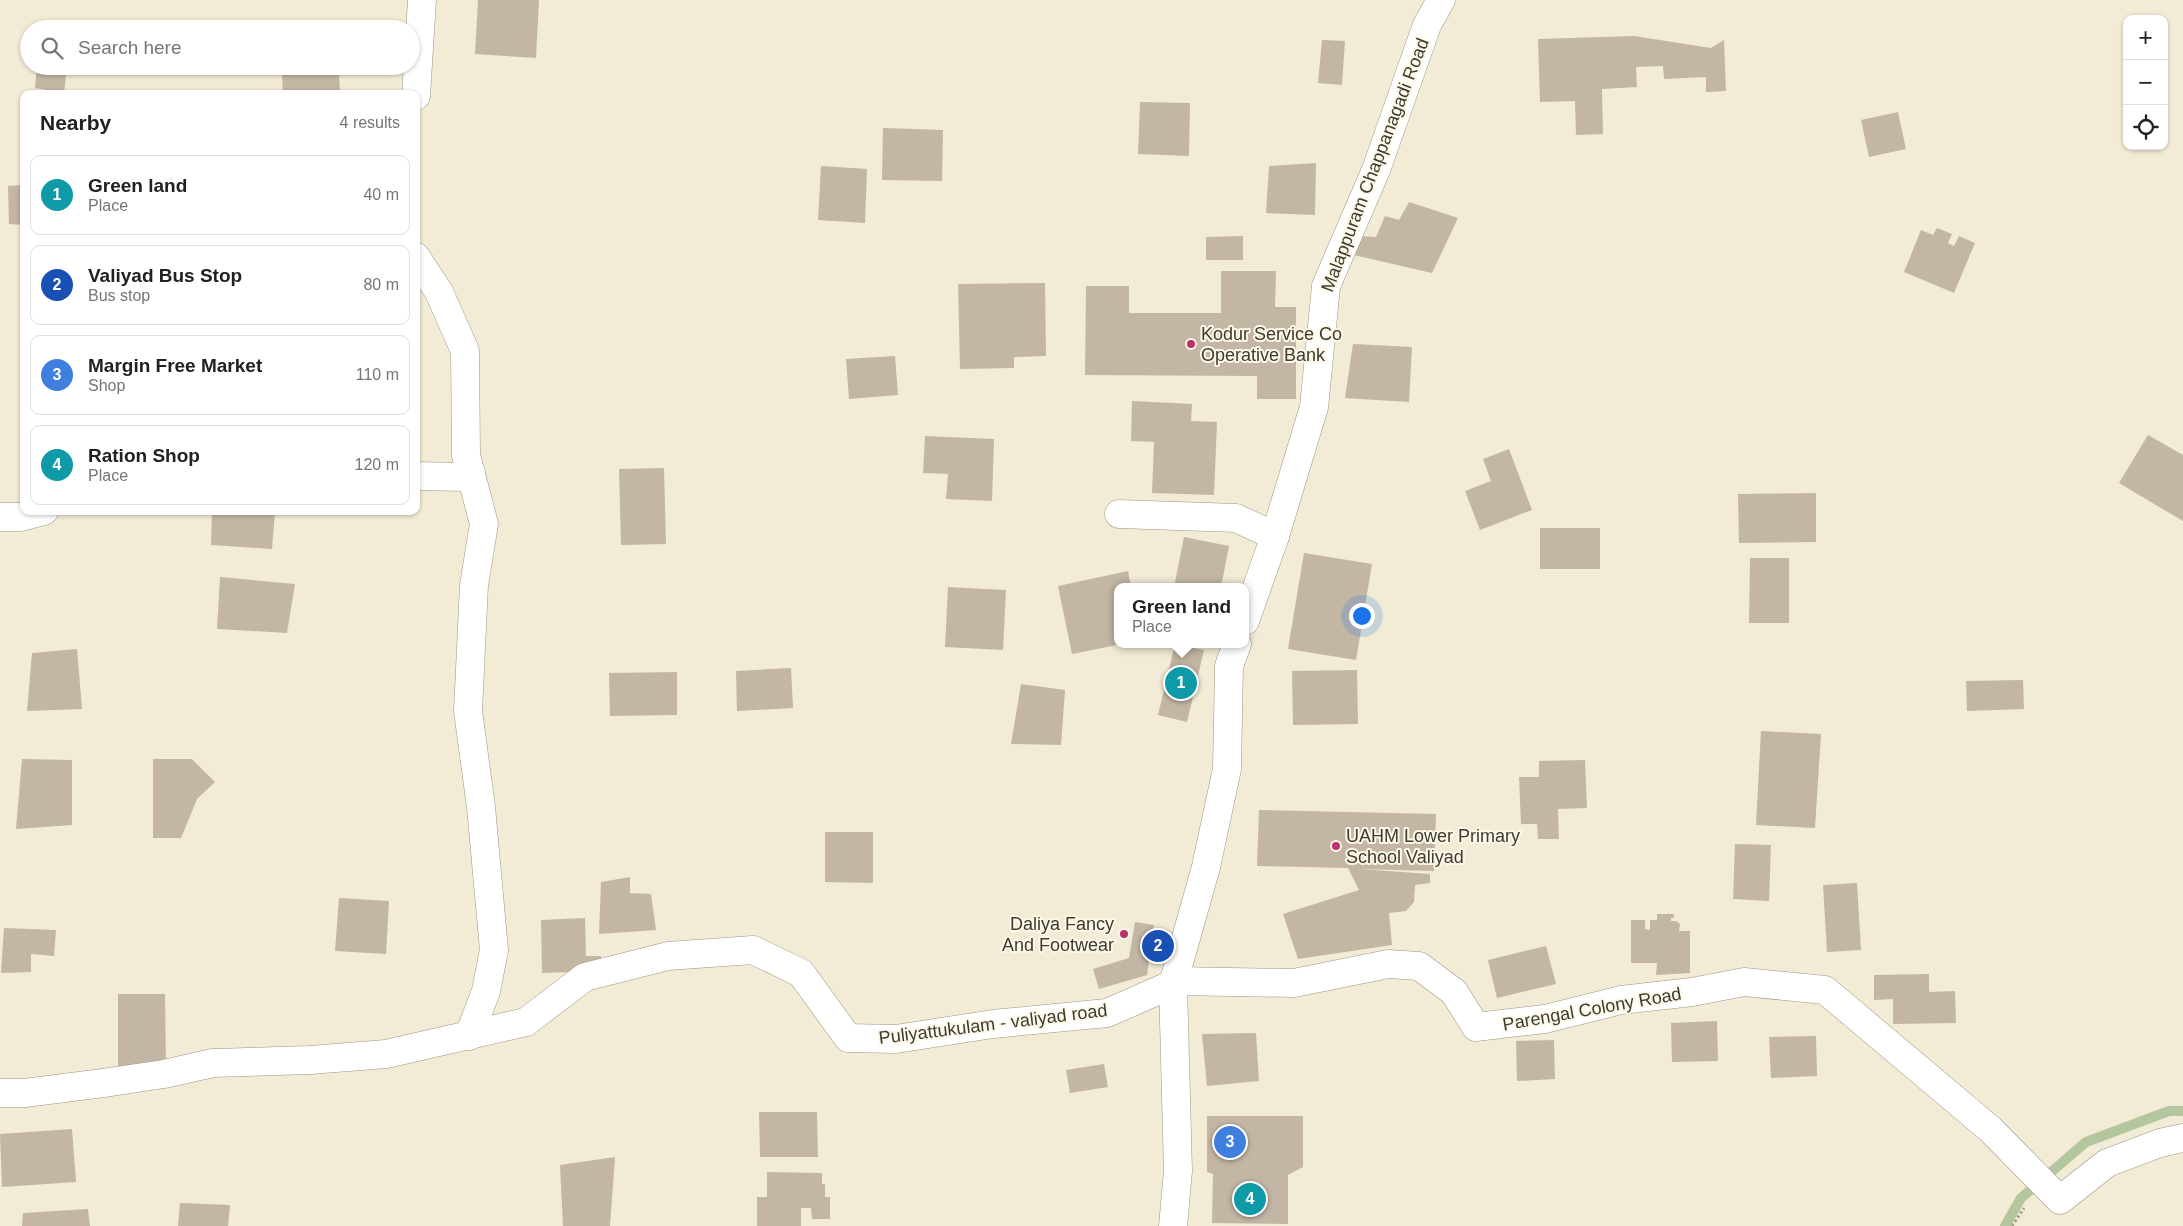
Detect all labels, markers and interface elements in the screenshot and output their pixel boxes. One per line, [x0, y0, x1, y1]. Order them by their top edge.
map controls [2123, 15, 2168, 150]
button: + [2123, 15, 2168, 60]
search box [20, 20, 420, 75]
icon: search [38, 34, 66, 62]
street label: Malappuram Chappanagadi Road [1317, 35, 1433, 295]
text: Search here [78, 37, 182, 58]
button: − [2123, 60, 2168, 105]
button: locate [2123, 105, 2168, 150]
text: Nearby [40, 111, 111, 134]
text: 4 results [340, 114, 400, 131]
text: Green land [88, 175, 187, 196]
text: 1 [53, 186, 61, 203]
text: 40 m [363, 186, 399, 203]
text: Place [88, 197, 128, 214]
text: Valiyad Bus Stop [88, 265, 242, 286]
text: 2 [53, 276, 61, 293]
text: 80 m [363, 276, 399, 293]
text: Bus stop [88, 287, 150, 304]
place label: Kodur Service Co Operative Bank [1201, 324, 1342, 365]
marker: Kodur Service Co Operative Bank [1185, 338, 1197, 350]
text: Margin Free Market [88, 355, 262, 376]
text: 3 [53, 366, 61, 383]
text: 110 m [356, 366, 399, 383]
text: Shop [88, 377, 125, 394]
text: Ration Shop [88, 445, 200, 466]
text: 4 [53, 456, 61, 473]
text: 120 m [355, 456, 399, 473]
text: Place [88, 467, 128, 484]
popup [1114, 583, 1249, 648]
text: Green land [1132, 596, 1231, 617]
your location [1349, 603, 1375, 629]
text: Place [1132, 618, 1172, 635]
pin: 1 [1165, 664, 1197, 702]
place label: UAHM Lower Primary School Valiyad [1346, 826, 1520, 867]
marker: UAHM Lower Primary School Valiyad [1330, 840, 1342, 852]
place label: Daliya Fancy And Footwear [1002, 914, 1114, 955]
pin: 2 [1142, 927, 1174, 965]
marker: Daliya Fancy And Footwear [1118, 928, 1130, 940]
street label: Parengal Colony Road [1501, 983, 1683, 1035]
street label: Puliyattukulam - valiyad road [878, 1000, 1108, 1048]
pin: 3 [1214, 1123, 1246, 1161]
pin: 4 [1234, 1180, 1266, 1218]

